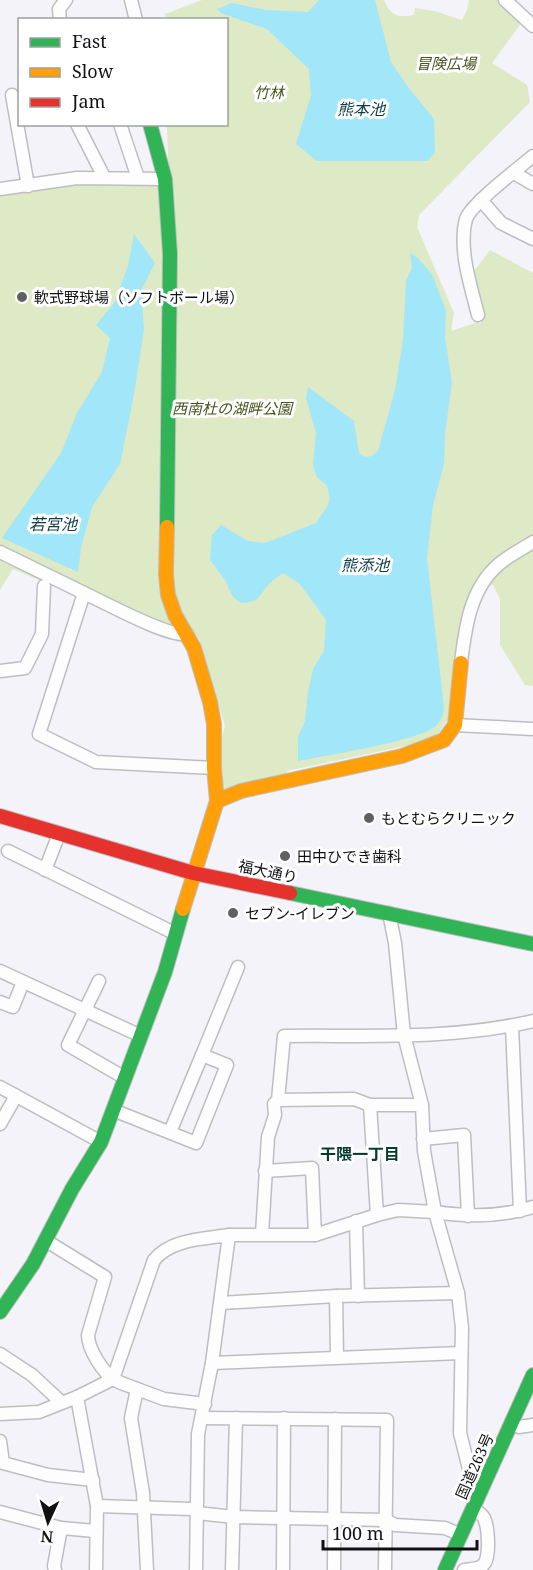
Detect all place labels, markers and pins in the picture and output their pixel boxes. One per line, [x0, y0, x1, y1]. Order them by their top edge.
place label: 軟式野球場（ソフトボール場） [34, 287, 244, 307]
marker: 軟式野球場（ソフトボール場） [15, 290, 29, 304]
place label: もとむらクリニック [381, 808, 516, 828]
marker: もとむらクリニック [362, 811, 376, 825]
place label: 田中ひでき歯科 [297, 846, 402, 866]
marker: 田中ひでき歯科 [278, 849, 292, 863]
place label: セブン-イレブン [245, 903, 355, 923]
marker: セブン-イレブン [226, 906, 240, 920]

